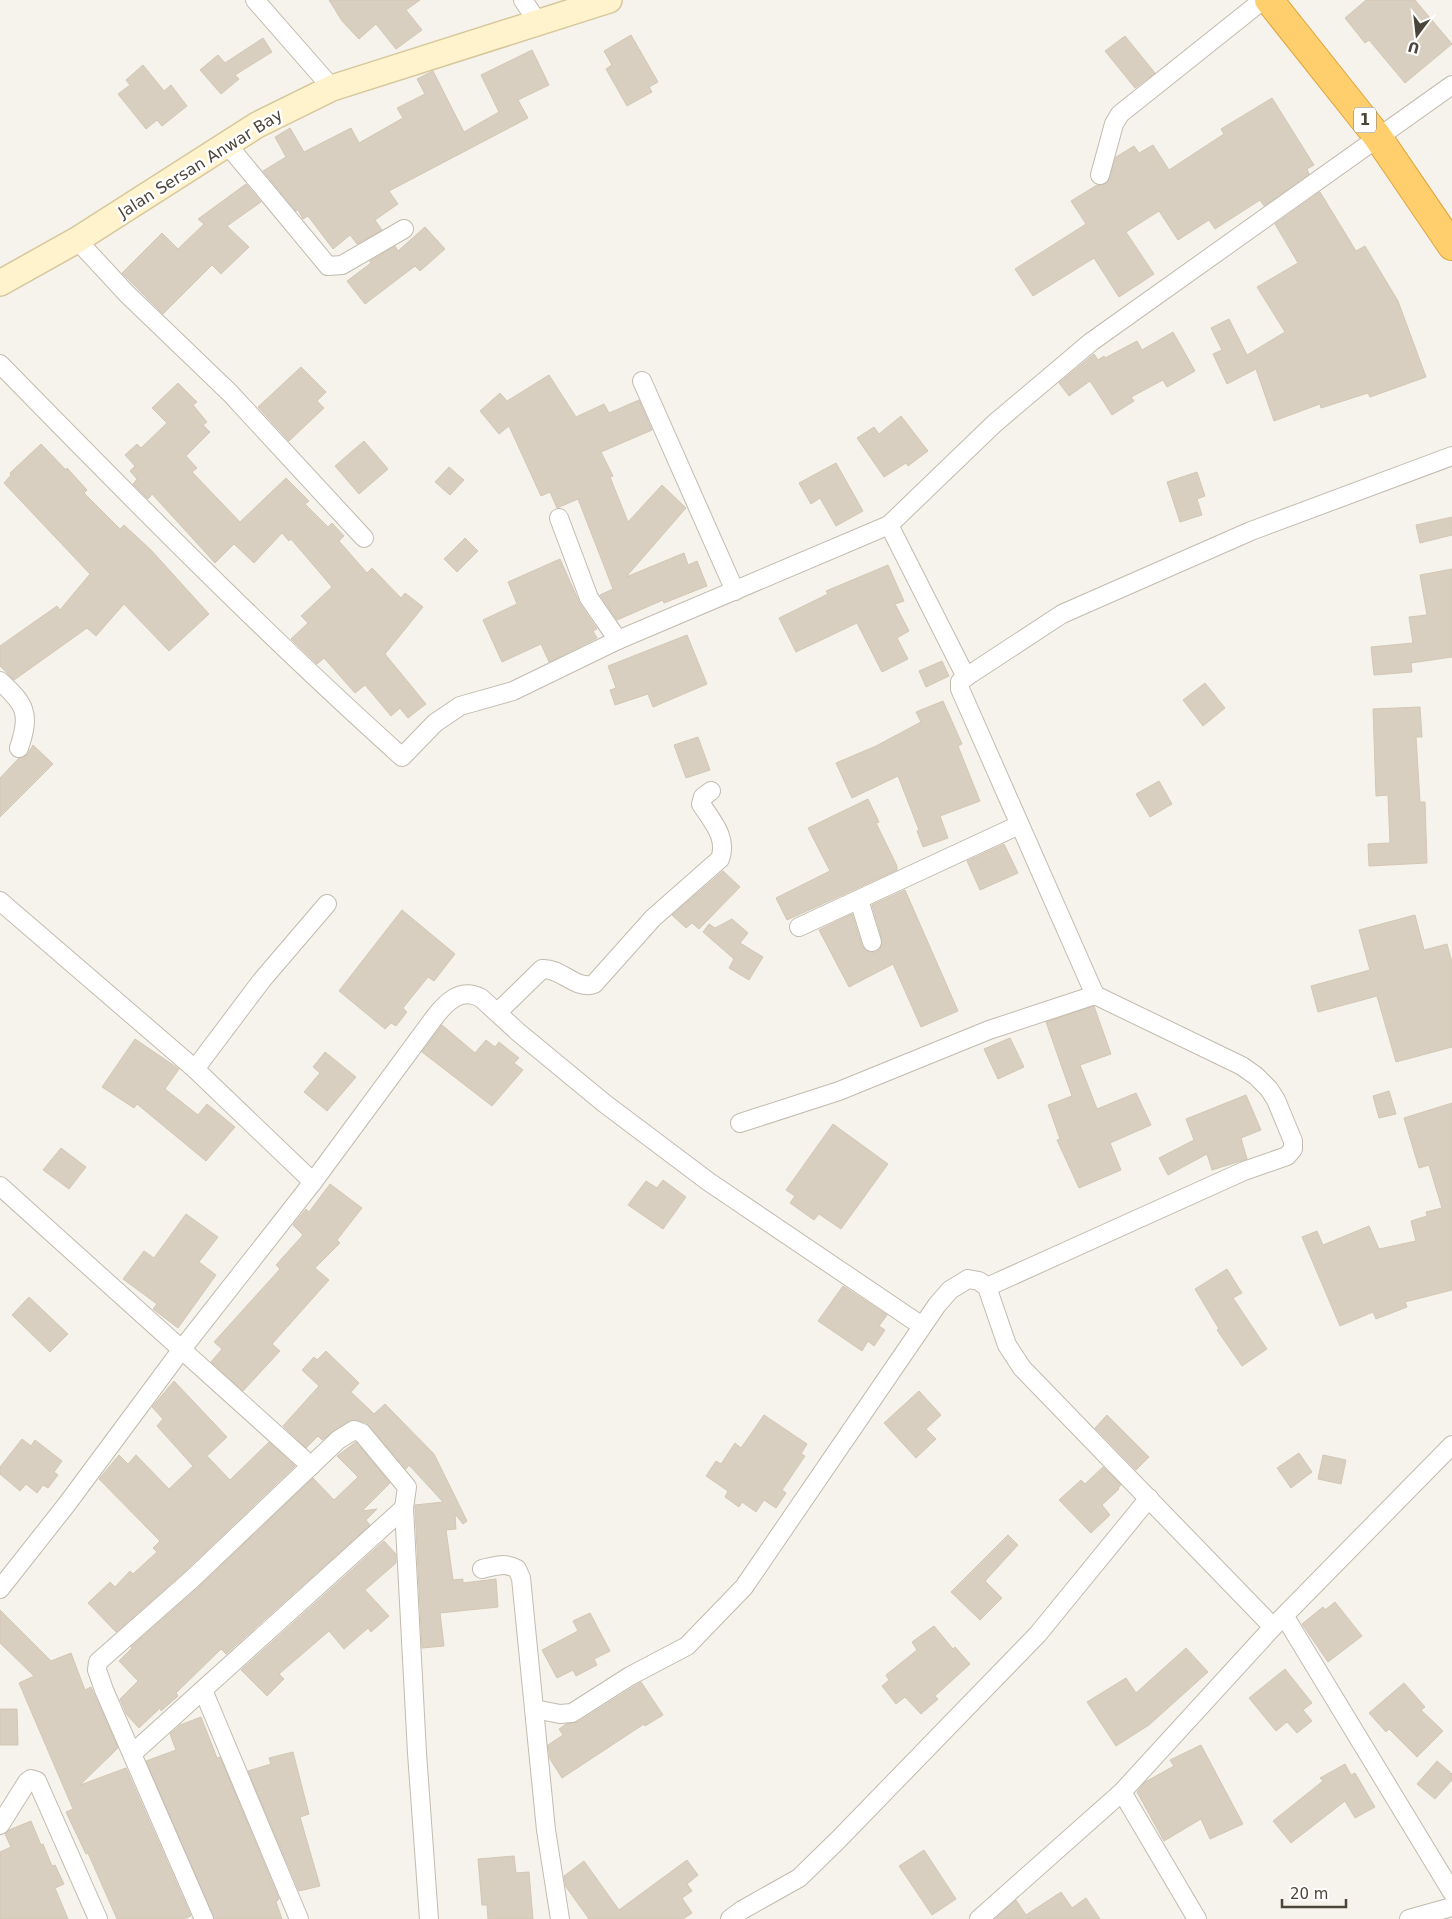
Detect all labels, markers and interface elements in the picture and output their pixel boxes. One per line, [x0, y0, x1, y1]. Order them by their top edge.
north arrow [1392, 10, 1442, 60]
text: U [1406, 38, 1421, 57]
street label: Jalan Sersan Anwar Bay [114, 105, 286, 222]
road number: 1 [1354, 108, 1376, 132]
scale bar [1282, 1876, 1346, 1908]
text: 20 m [1290, 1885, 1328, 1903]

